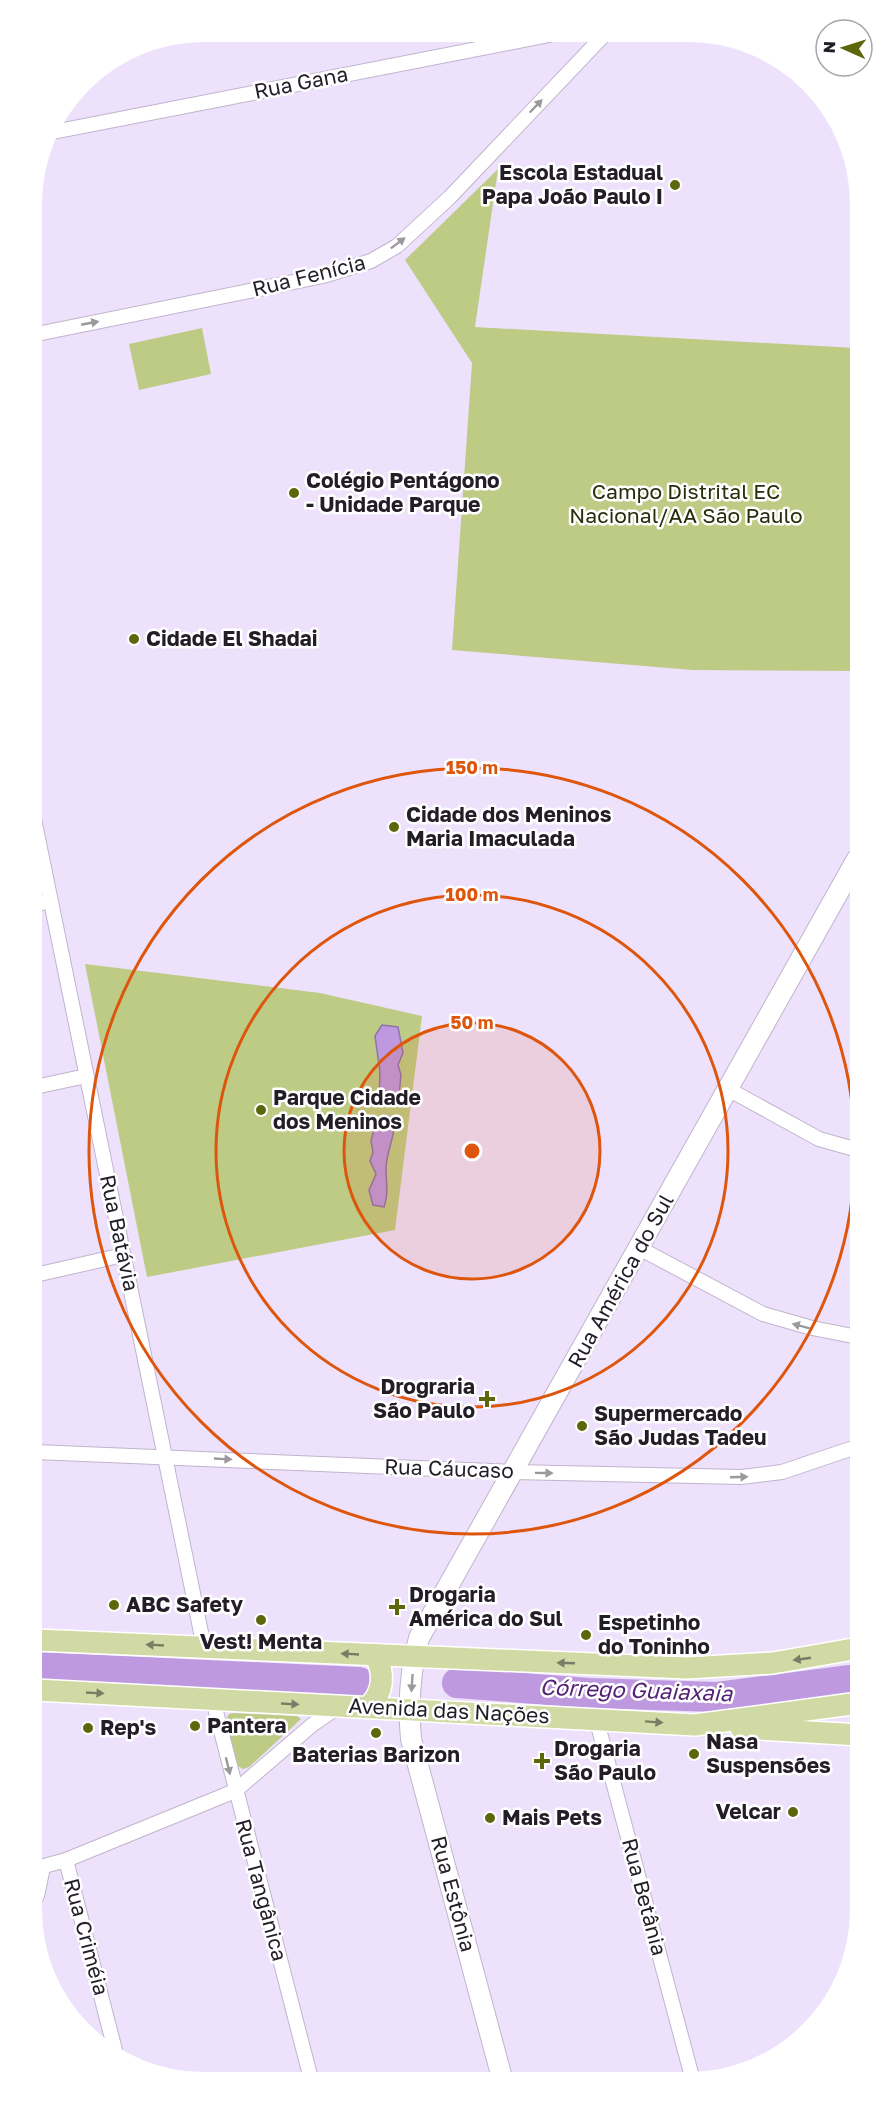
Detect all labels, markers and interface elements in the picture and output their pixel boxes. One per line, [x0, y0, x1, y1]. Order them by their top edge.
north arrow [814, 18, 874, 78]
text: N [819, 41, 839, 54]
street label: Rua Gana [252, 60, 350, 104]
one-way arrow [529, 99, 543, 113]
place label: Escola Estadual Papa João Paulo I [482, 159, 663, 209]
marker: Escola Estadual Papa João Paulo I [668, 178, 682, 192]
one-way arrow [391, 238, 406, 250]
street label: Rua Fenícia [250, 248, 368, 302]
one-way arrow [80, 318, 99, 327]
place label: Colégio Pentágono - Unidade Parque [306, 467, 500, 517]
park label: Campo Distrital EC Nacional/AA São Paulo [569, 478, 803, 528]
marker: Colégio Pentágono - Unidade Parque [287, 486, 301, 500]
place label: Cidade El Shadai [146, 625, 318, 651]
marker: Cidade El Shadai [127, 632, 141, 646]
text: 150 m [446, 756, 498, 778]
place label: Cidade dos Meninos Maria Imaculada [406, 801, 612, 851]
marker: Cidade dos Meninos Maria Imaculada [387, 820, 401, 834]
text: 100 m [446, 883, 498, 905]
text: 50 m [451, 1011, 493, 1033]
place label: Parque Cidade dos Meninos [273, 1084, 421, 1134]
marker: Parque Cidade dos Meninos [254, 1103, 268, 1117]
centre of rings [462, 1141, 482, 1161]
street label: Rua Batávia [95, 1172, 145, 1293]
street label: Rua América do Sul [562, 1189, 679, 1372]
one-way arrow [792, 1320, 810, 1330]
place label: Drograria São Paulo [373, 1373, 475, 1423]
marker: Drograria São Paulo [480, 1392, 494, 1406]
place label: Supermercado São Judas Tadeu [594, 1400, 767, 1450]
marker: Supermercado São Judas Tadeu [575, 1419, 589, 1433]
street label: Rua Cáucaso [384, 1453, 514, 1483]
one-way arrow [214, 1455, 233, 1464]
one-way arrow [534, 1468, 553, 1478]
one-way arrow [729, 1472, 748, 1481]
place label: Drogaria América do Sul [409, 1581, 563, 1631]
place label: ABC Safety [126, 1591, 243, 1617]
marker: ABC Safety [107, 1598, 121, 1612]
marker: Drogaria América do Sul [390, 1600, 404, 1614]
place label: Espetinho do Toninho [598, 1609, 710, 1659]
marker: Vest! Menta [254, 1613, 268, 1627]
place label: Vest! Menta [200, 1628, 322, 1654]
marker: Espetinho do Toninho [579, 1628, 593, 1642]
one-way arrow [145, 1641, 164, 1650]
one-way arrow [340, 1649, 359, 1658]
one-way arrow [792, 1654, 811, 1664]
one-way arrow [556, 1658, 575, 1667]
water label: Córrego Guaiaxaia [539, 1673, 734, 1706]
one-way arrow [407, 1674, 416, 1693]
one-way arrow [85, 1689, 104, 1698]
street label: Avenida das Nações [348, 1692, 550, 1728]
one-way arrow [280, 1699, 299, 1708]
place label: Pantera [207, 1712, 287, 1738]
place label: Rep's [100, 1714, 156, 1740]
one-way arrow [645, 1717, 664, 1727]
marker: Pantera [188, 1719, 202, 1733]
marker: Rep's [81, 1721, 95, 1735]
marker: Baterias Barizon [369, 1726, 383, 1740]
place label: Nasa Suspensões [706, 1728, 831, 1778]
place label: Drogaria São Paulo [554, 1735, 656, 1785]
place label: Baterias Barizon [292, 1741, 460, 1767]
marker: Nasa Suspensões [687, 1747, 701, 1761]
marker: Drogaria São Paulo [535, 1754, 549, 1768]
one-way arrow [224, 1757, 234, 1775]
place label: Velcar [716, 1798, 781, 1824]
place label: Mais Pets [502, 1804, 602, 1830]
marker: Velcar [786, 1805, 800, 1819]
marker: Mais Pets [483, 1811, 497, 1825]
street label: Rua Tangânica [230, 1816, 293, 1964]
street label: Rua Estônia [426, 1833, 482, 1955]
street label: Rua Betânia [617, 1835, 673, 1958]
street label: Rua Criméia [59, 1875, 115, 1998]

